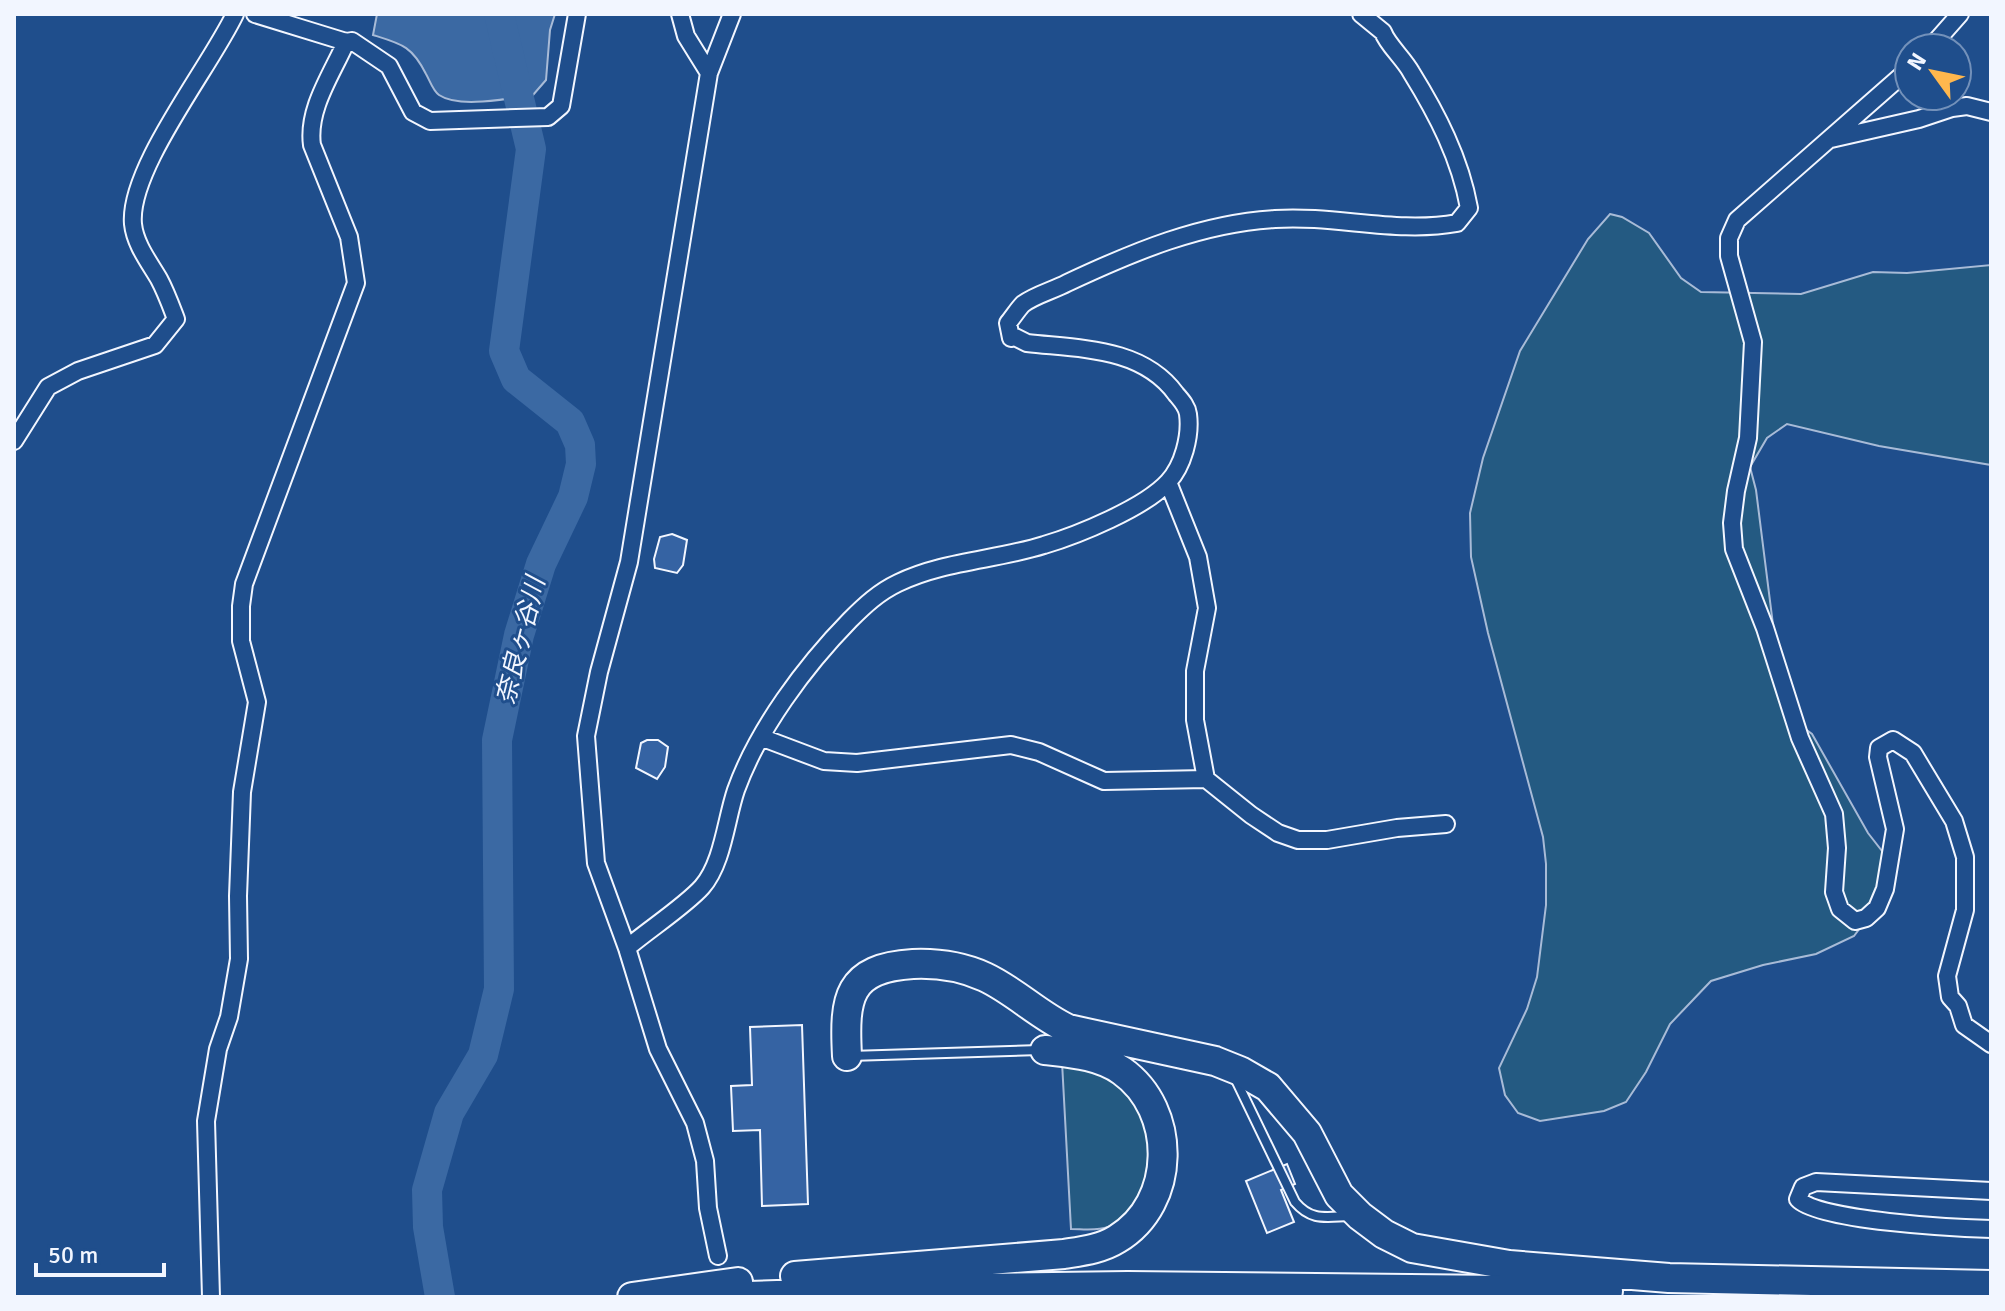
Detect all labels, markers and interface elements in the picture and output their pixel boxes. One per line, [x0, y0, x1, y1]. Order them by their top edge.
north arrow [1893, 32, 1973, 112]
text: N [1901, 48, 1932, 75]
water label: 奈良ヶ谷川 [490, 571, 553, 708]
scale bar [36, 1227, 164, 1277]
text: 50 m [48, 1240, 98, 1270]

